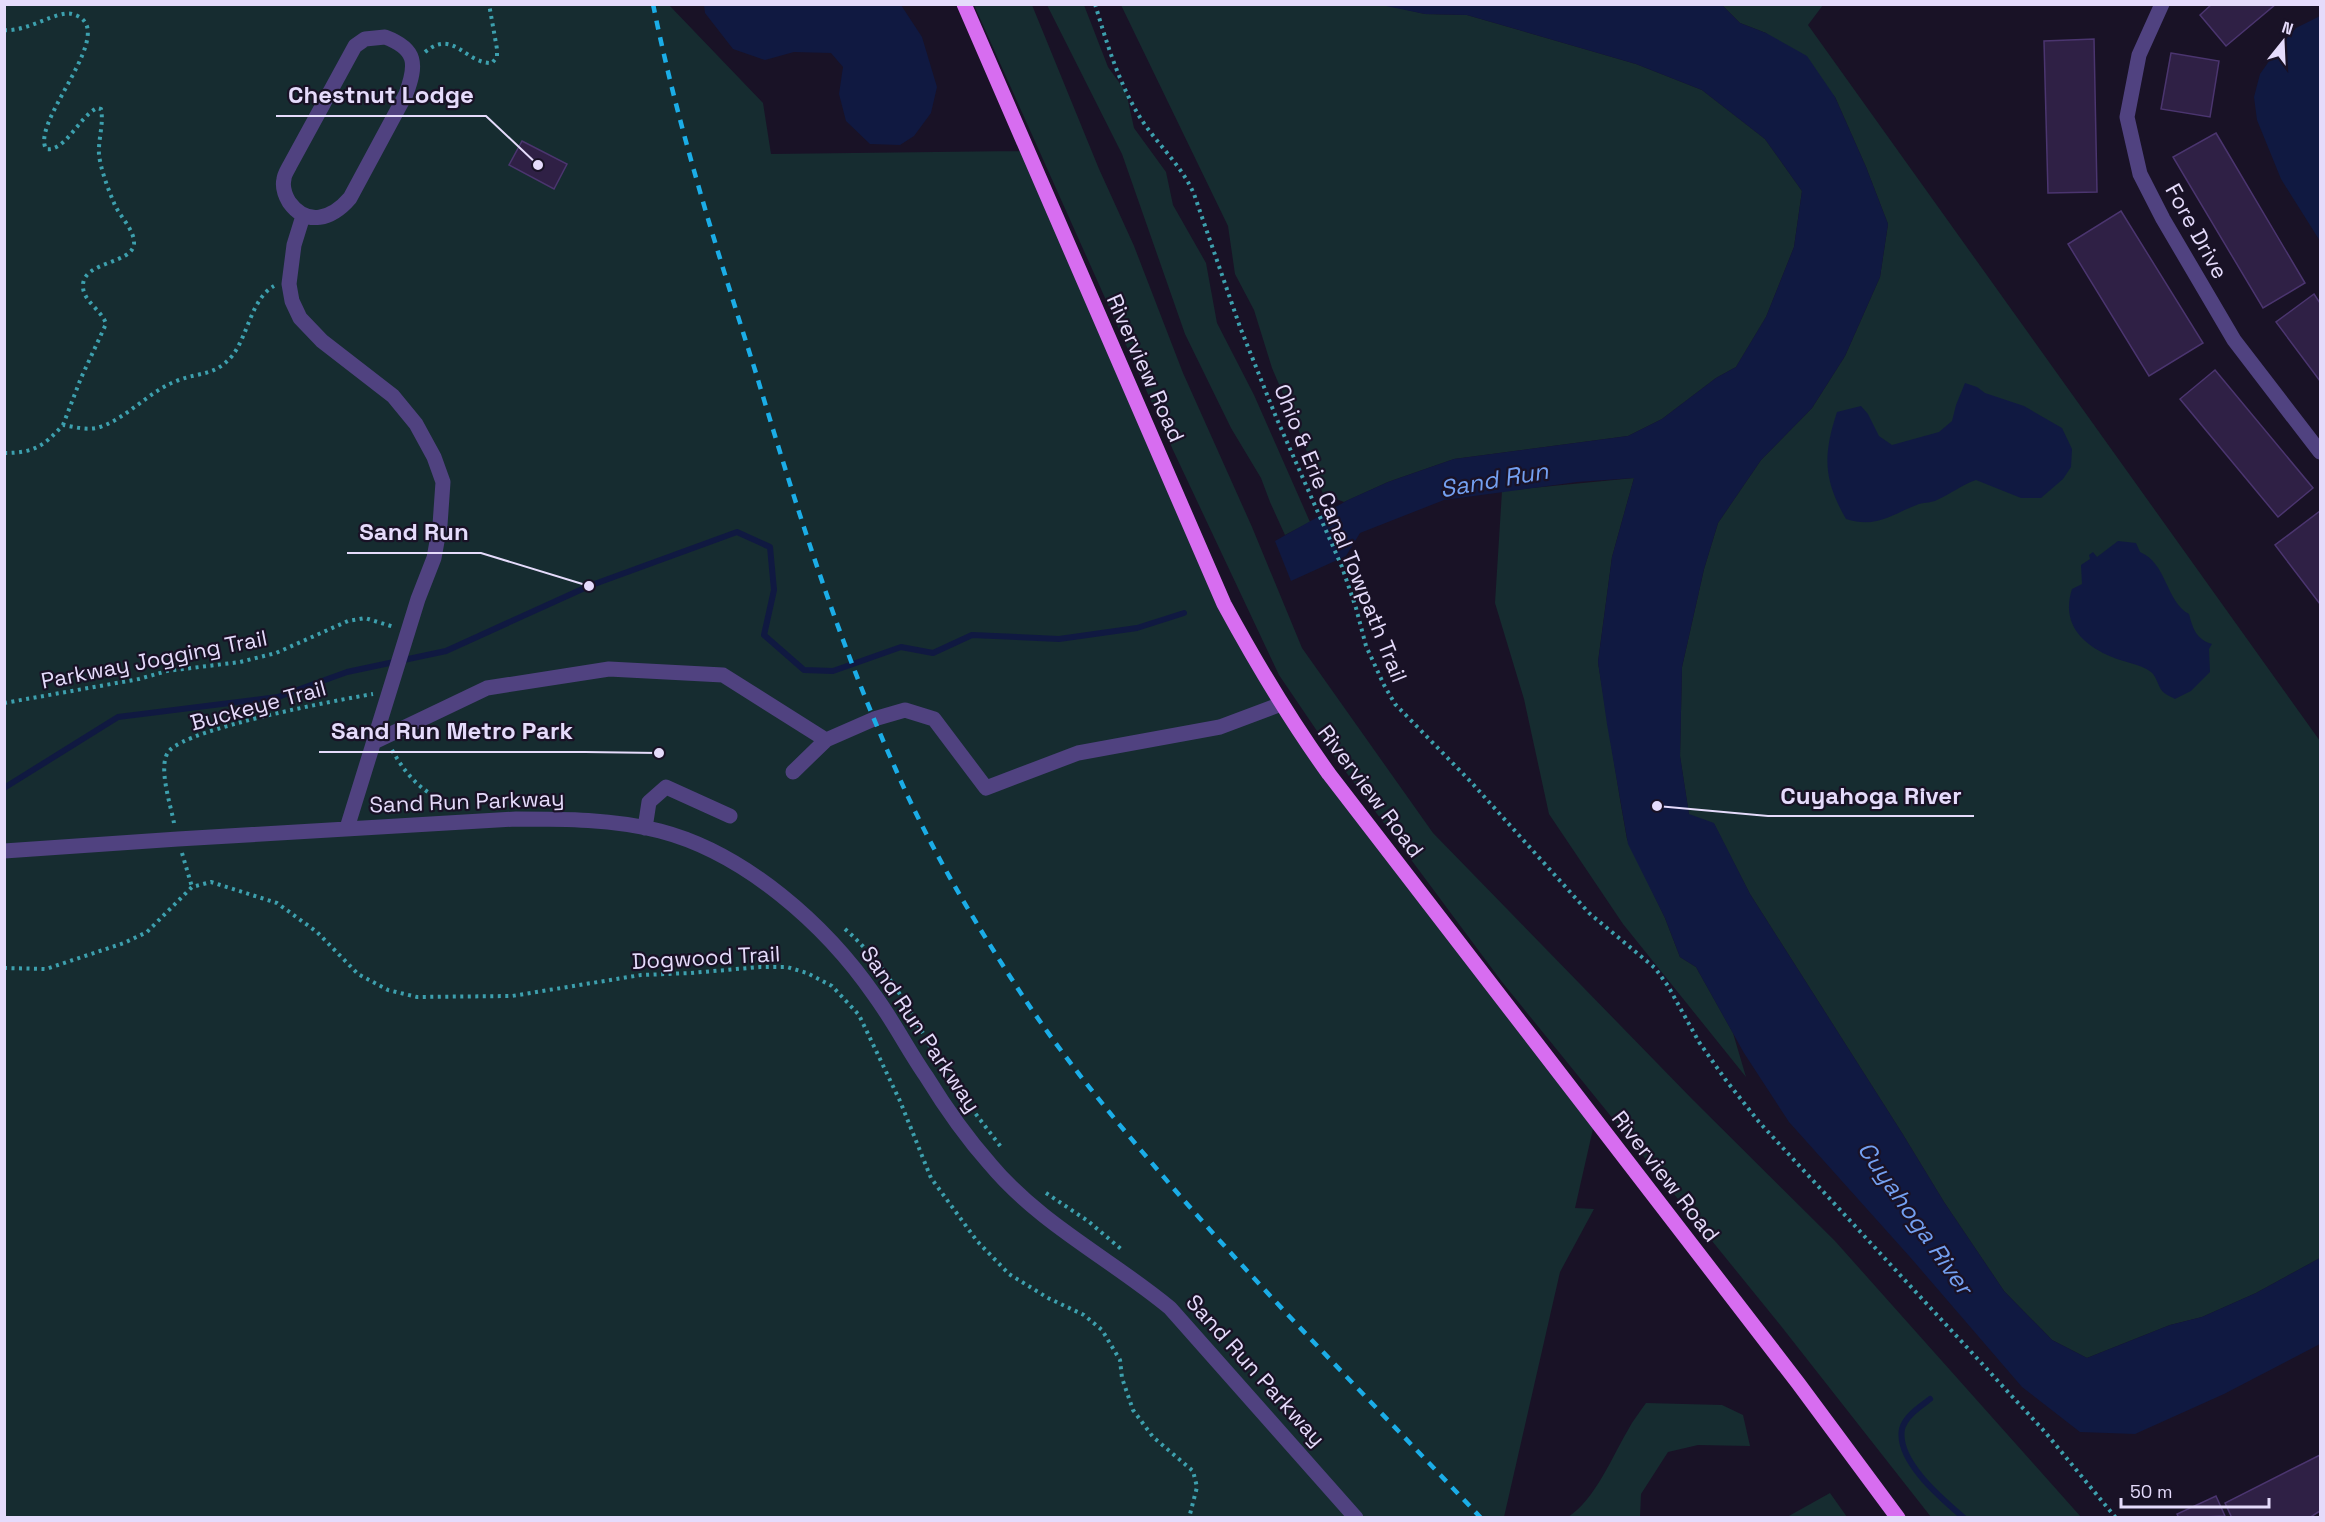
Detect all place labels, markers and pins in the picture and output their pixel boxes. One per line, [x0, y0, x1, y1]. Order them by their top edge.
callout: Chestnut Lodge [276, 74, 486, 116]
callout: Sand Run [347, 511, 481, 553]
callout: Sand Run Metro Park [319, 710, 585, 752]
callout: Cuyahoga River [1768, 774, 1974, 816]

